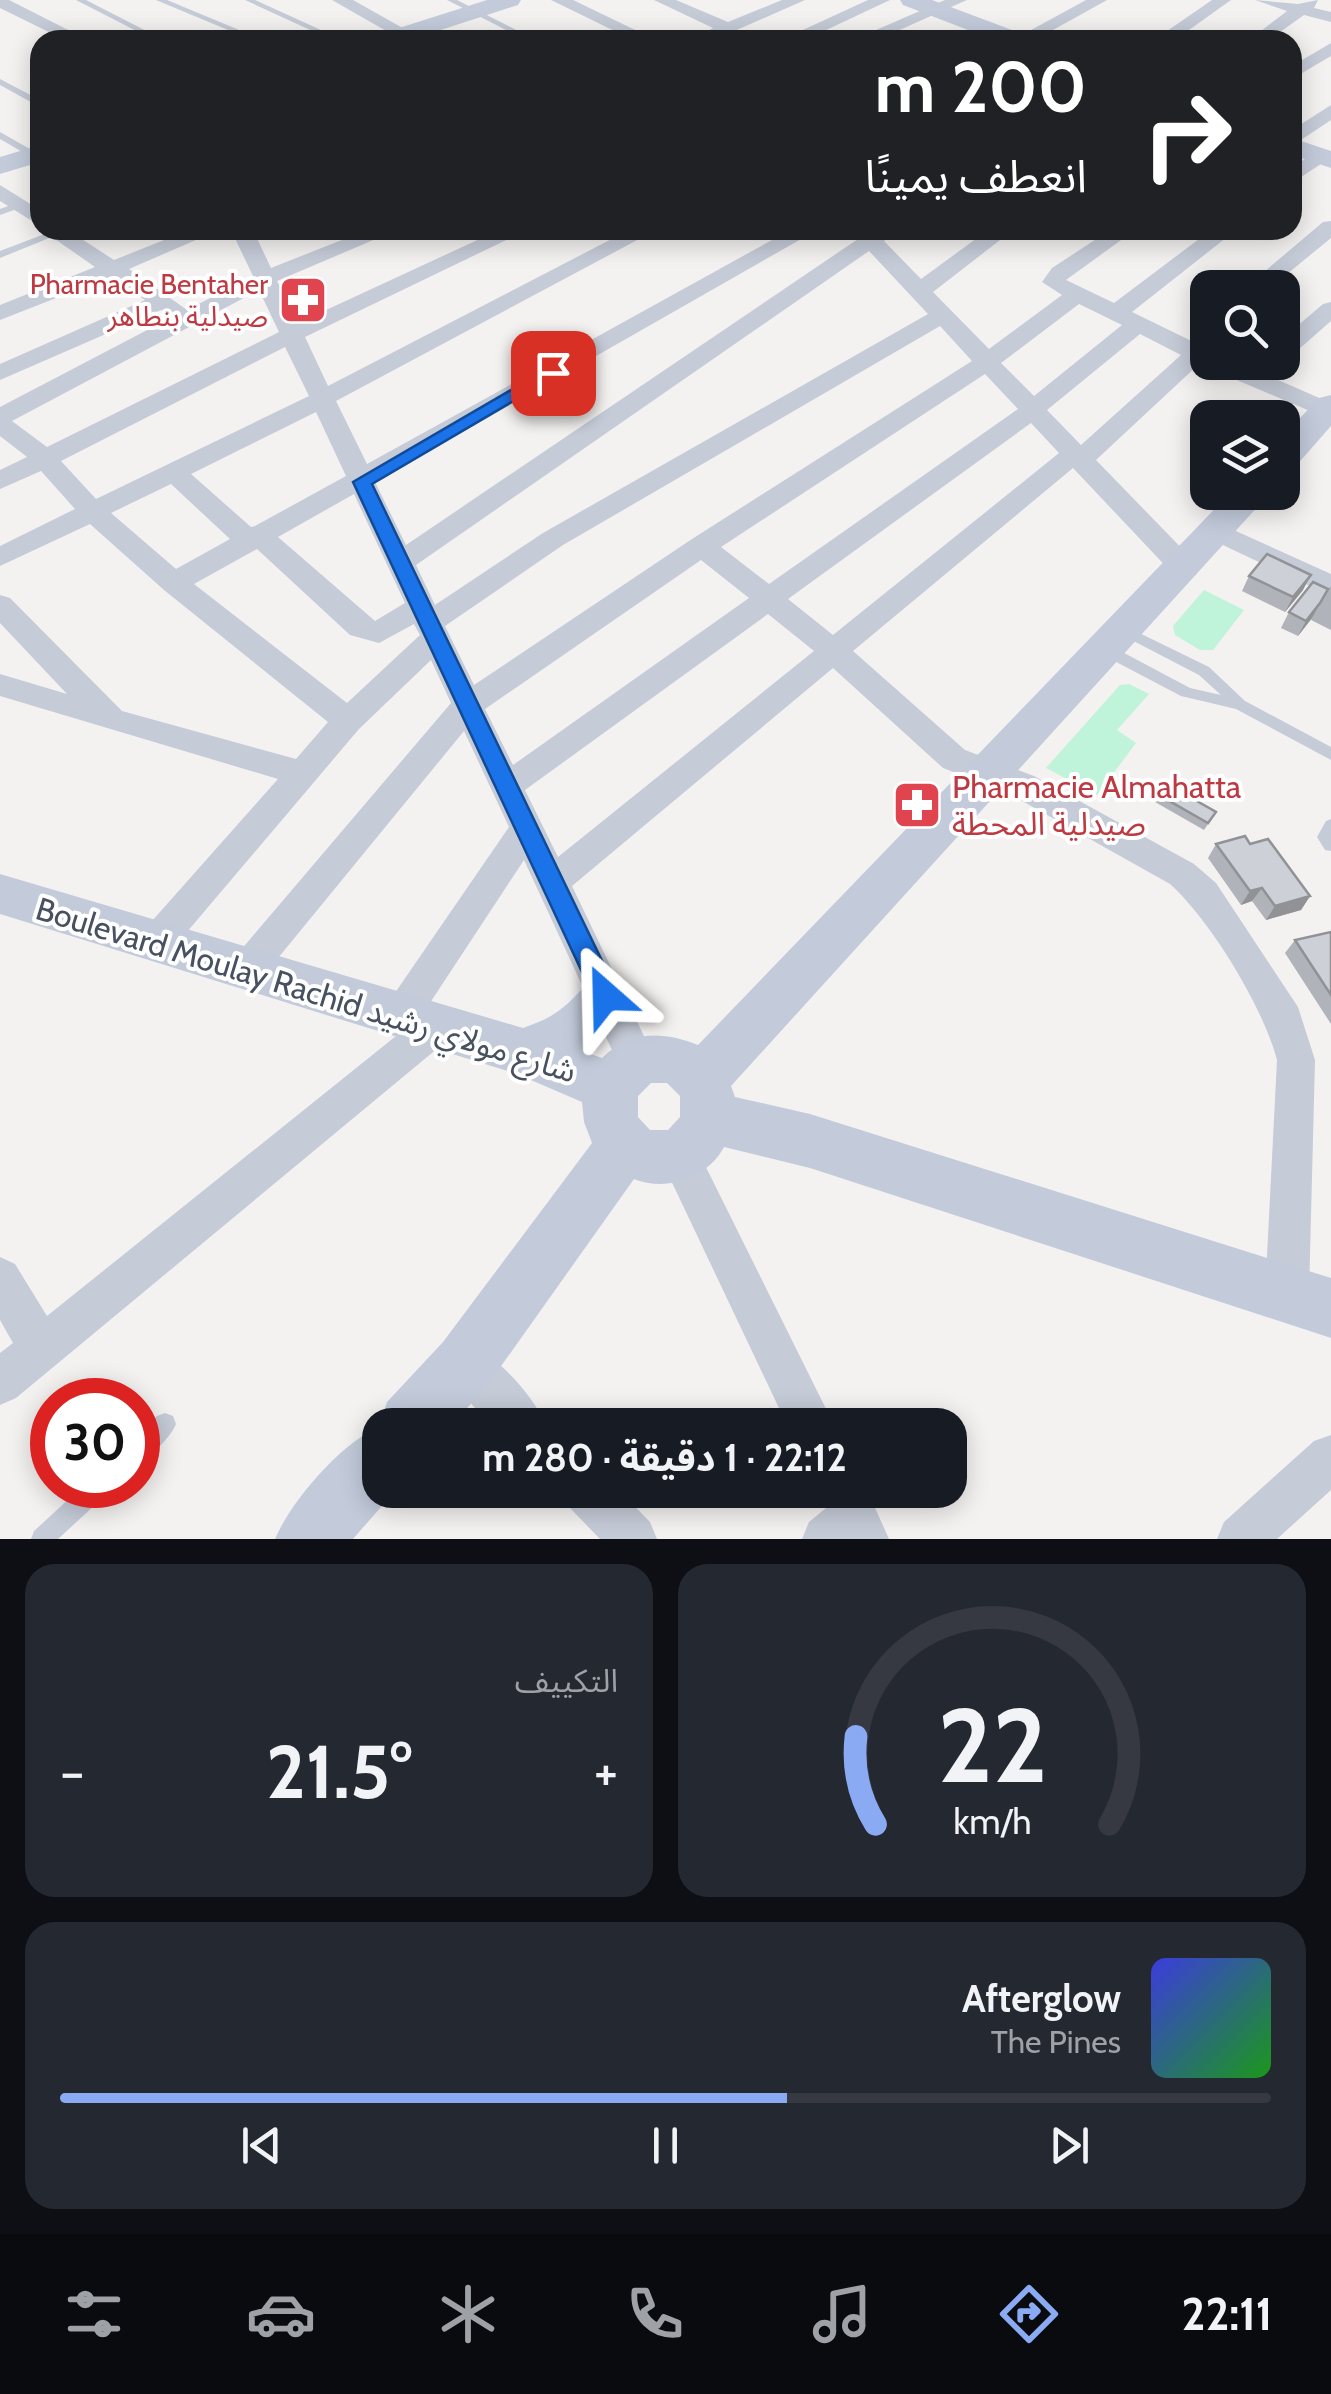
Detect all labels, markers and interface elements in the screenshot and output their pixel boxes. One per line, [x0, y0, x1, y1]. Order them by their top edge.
text: 200 m [875, 44, 1087, 130]
icon: right [1122, 70, 1252, 200]
text: انعطف يمينًا [864, 149, 1087, 203]
place label: Pharmacie Bentaher صيدلية بنطاهر [30, 267, 268, 333]
map controls [1190, 270, 1300, 510]
button: search [1190, 270, 1300, 380]
pharmacy icon: Pharmacie Bentaher صيدلية بنطاهر [277, 274, 329, 326]
pin [511, 331, 596, 416]
icon: arrive [526, 346, 581, 401]
button: layers [1190, 400, 1300, 510]
place label: Pharmacie Almahatta صيدلية المحطة [952, 767, 1242, 843]
pharmacy icon: Pharmacie Almahatta صيدلية المحطة [891, 779, 943, 831]
street label: Boulevard Moulay Rachid شارع مولاي رشيد [30, 889, 581, 1096]
position arrow [554, 944, 658, 1048]
speed limit sign: 30 [30, 1378, 160, 1508]
text: 22:12 · 1 دقيقة · 280 m [482, 1434, 847, 1481]
text: التكييف [515, 1661, 618, 1700]
text: 22 [937, 1682, 1047, 1808]
text: 21.5° [266, 1726, 412, 1817]
text: − [60, 1738, 84, 1805]
text: + [594, 1738, 618, 1805]
text: km/h [953, 1800, 1031, 1843]
text: Afterglow [962, 1975, 1121, 2022]
text: The Pines [991, 2022, 1121, 2061]
icon: previous [234, 2118, 289, 2173]
icon: pause [638, 2118, 693, 2173]
icon: next [1042, 2118, 1097, 2173]
icon: filters [59, 2279, 129, 2349]
icon: car [246, 2279, 316, 2349]
icon: climate [433, 2279, 503, 2349]
icon: phone [620, 2279, 690, 2349]
icon: music [807, 2279, 877, 2349]
icon: directions [994, 2279, 1064, 2349]
text: 22:11 [1182, 2287, 1272, 2341]

